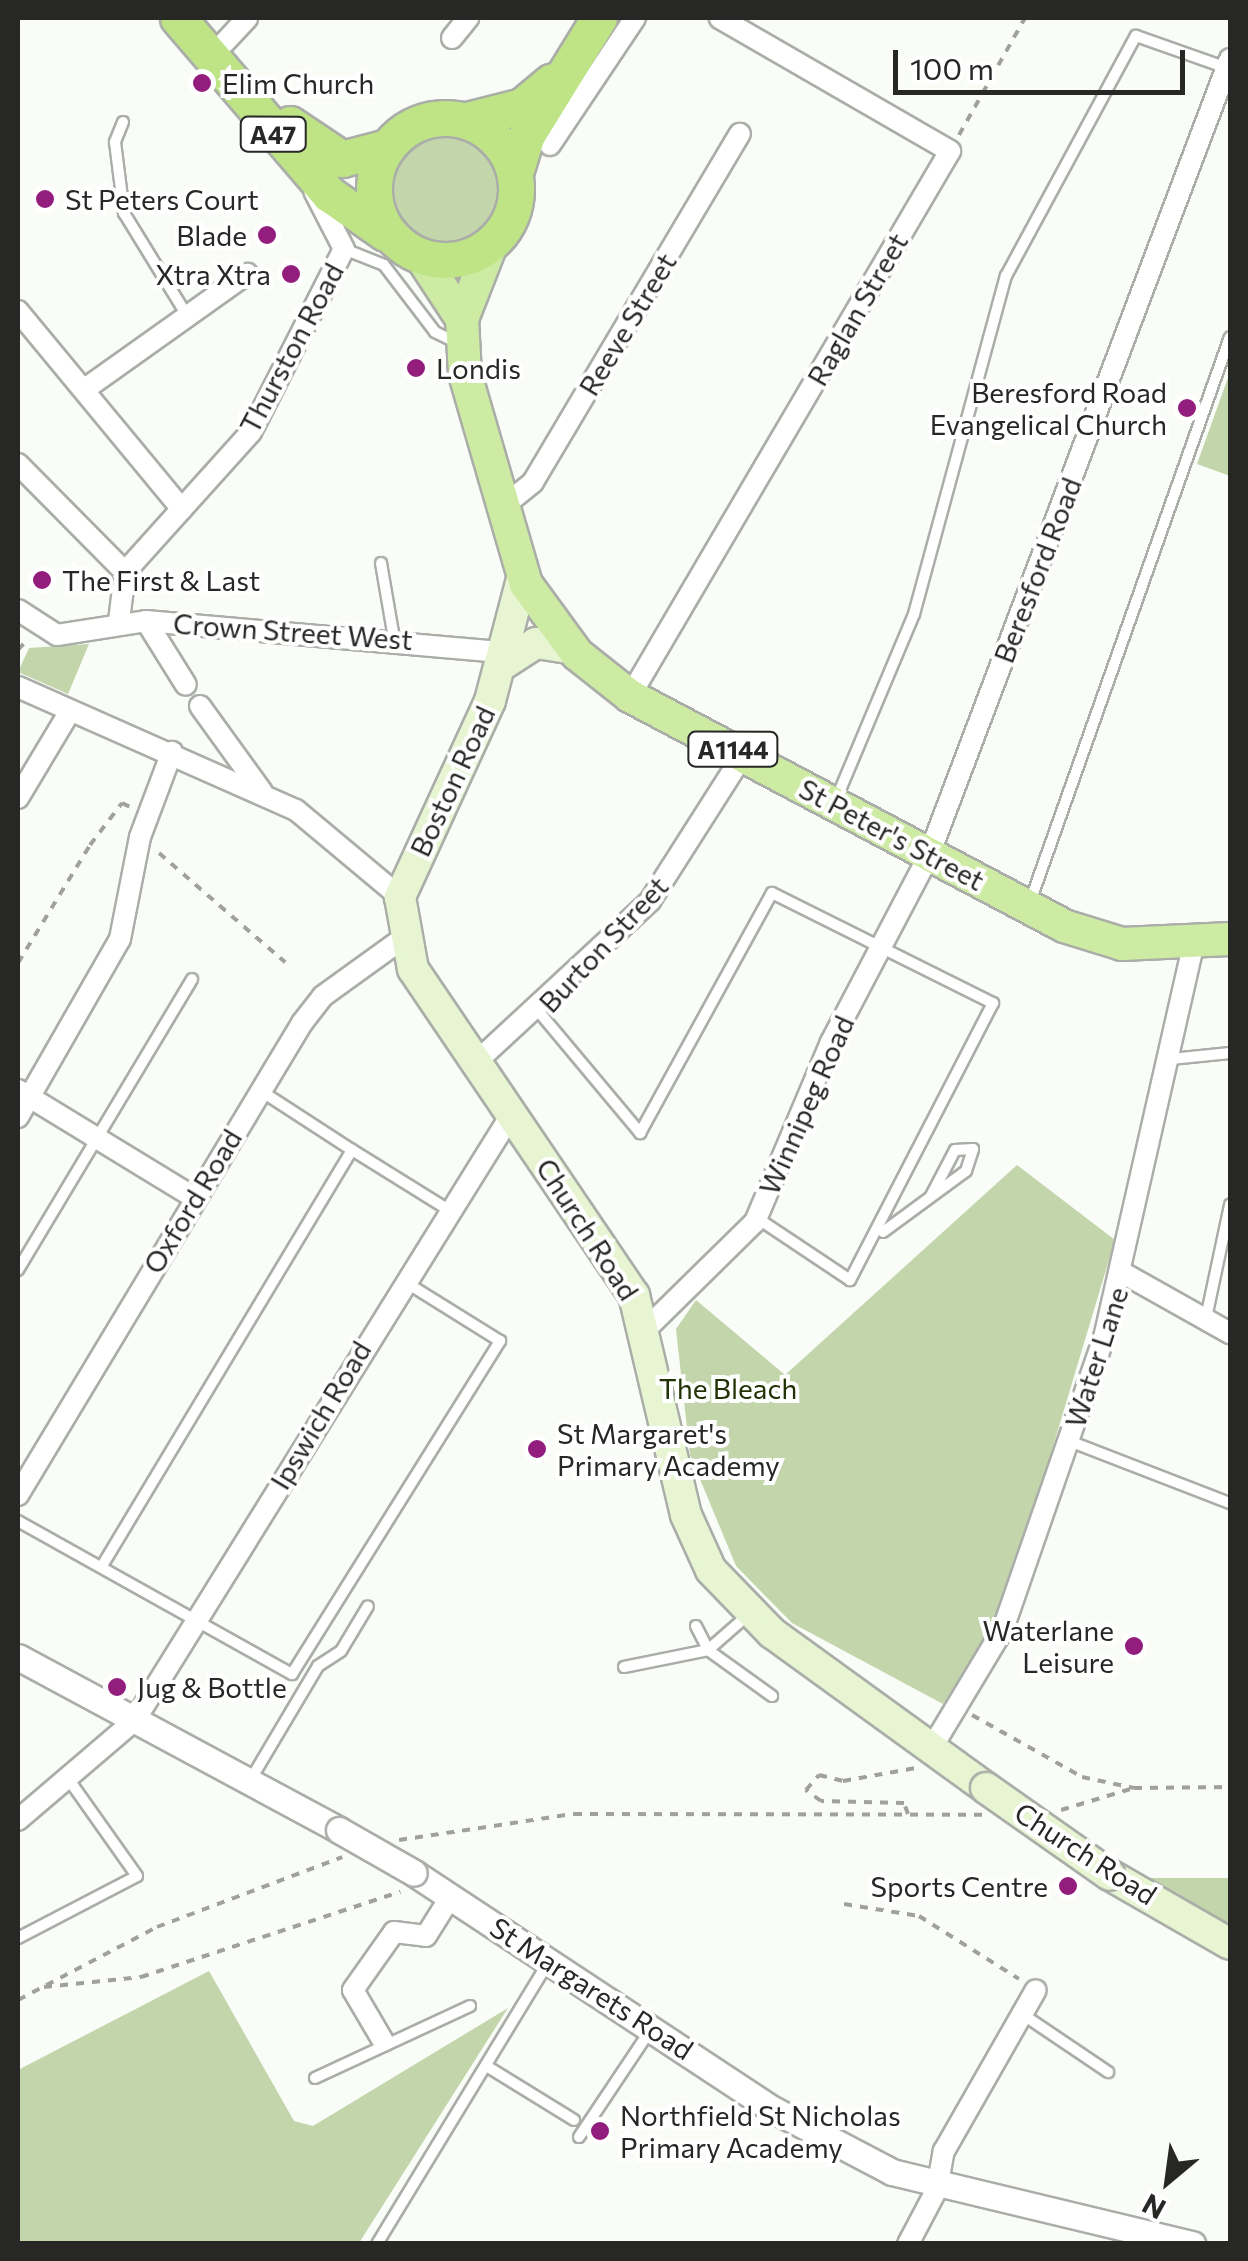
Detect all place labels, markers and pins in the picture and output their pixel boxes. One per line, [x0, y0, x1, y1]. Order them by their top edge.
place label: Elim Church [222, 66, 374, 100]
marker: Elim Church [191, 72, 213, 94]
place label: St Peters Court [65, 182, 259, 216]
marker: St Peters Court [34, 188, 56, 210]
place label: Blade [176, 218, 247, 252]
marker: Blade [256, 224, 278, 246]
place label: Xtra Xtra [156, 257, 271, 291]
marker: Xtra Xtra [280, 263, 302, 285]
place label: Londis [436, 351, 521, 385]
marker: Londis [405, 357, 427, 379]
place label: Beresford Road Evangelical Church [930, 375, 1167, 441]
marker: Beresford Road Evangelical Church [1176, 397, 1198, 419]
place label: The First & Last [62, 563, 260, 597]
marker: The First & Last [31, 569, 53, 591]
place label: St Margaret's Primary Academy [557, 1416, 780, 1482]
marker: St Margaret's Primary Academy [526, 1438, 548, 1460]
place label: Waterlane Leisure [982, 1613, 1114, 1679]
marker: Waterlane Leisure [1123, 1635, 1145, 1657]
place label: Jug & Bottle [137, 1670, 287, 1704]
marker: Jug & Bottle [106, 1676, 128, 1698]
place label: Sports Centre [871, 1869, 1048, 1903]
marker: Sports Centre [1057, 1875, 1079, 1897]
place label: Northfield St Nicholas Primary Academy [620, 2098, 901, 2164]
marker: Northfield St Nicholas Primary Academy [589, 2120, 611, 2142]

